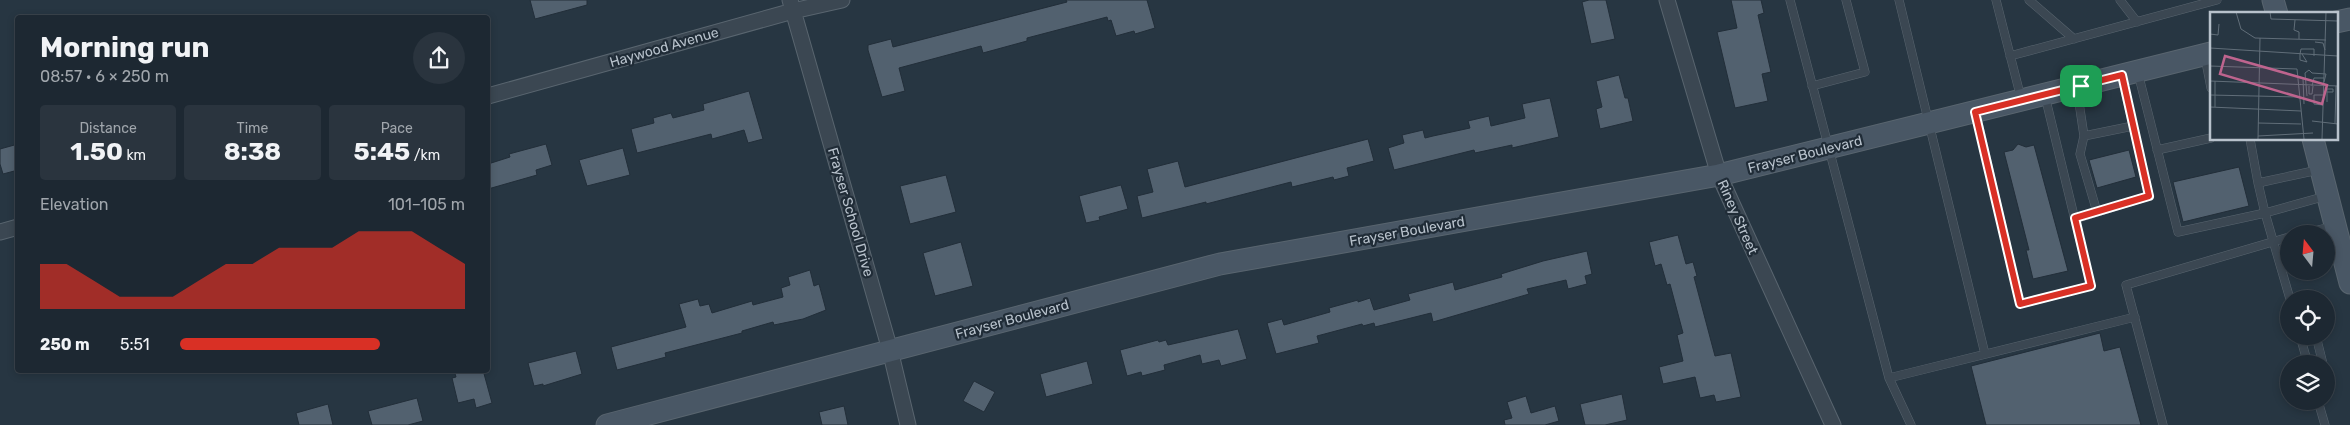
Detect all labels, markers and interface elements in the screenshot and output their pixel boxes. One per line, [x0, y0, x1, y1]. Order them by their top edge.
inset map [2210, 12, 2338, 140]
street label: Haywood Avenue [608, 24, 721, 71]
text: Morning run [40, 31, 209, 64]
button: share [413, 32, 465, 84]
pin [2060, 65, 2102, 107]
text: 08:57 · 6 × 250 m [40, 67, 169, 86]
icon: arrive [2067, 72, 2095, 100]
text: Distance [79, 120, 137, 137]
text: Time [237, 120, 268, 137]
text: Pace [381, 120, 413, 137]
street label: Frayser Boulevard [1746, 132, 1864, 177]
text: 1.50 [70, 137, 123, 166]
text: 8:38 [224, 137, 281, 166]
text: 5:45 [354, 137, 410, 166]
street label: Frayser School Drive [824, 146, 877, 279]
text: km [123, 147, 146, 164]
text: /km [410, 147, 440, 164]
street label: Riney Street [1714, 177, 1762, 258]
text: Elevation [40, 195, 109, 214]
text: 101–105 m [388, 195, 465, 214]
street label: Frayser Boulevard [1348, 213, 1466, 250]
north arrow [2280, 225, 2335, 280]
map controls [2280, 225, 2335, 410]
button: locate [2280, 290, 2335, 345]
street label: Frayser Boulevard [953, 296, 1071, 343]
text: 250 m [40, 335, 90, 354]
text: 5:51 [120, 335, 150, 354]
button: layers [2280, 355, 2335, 410]

